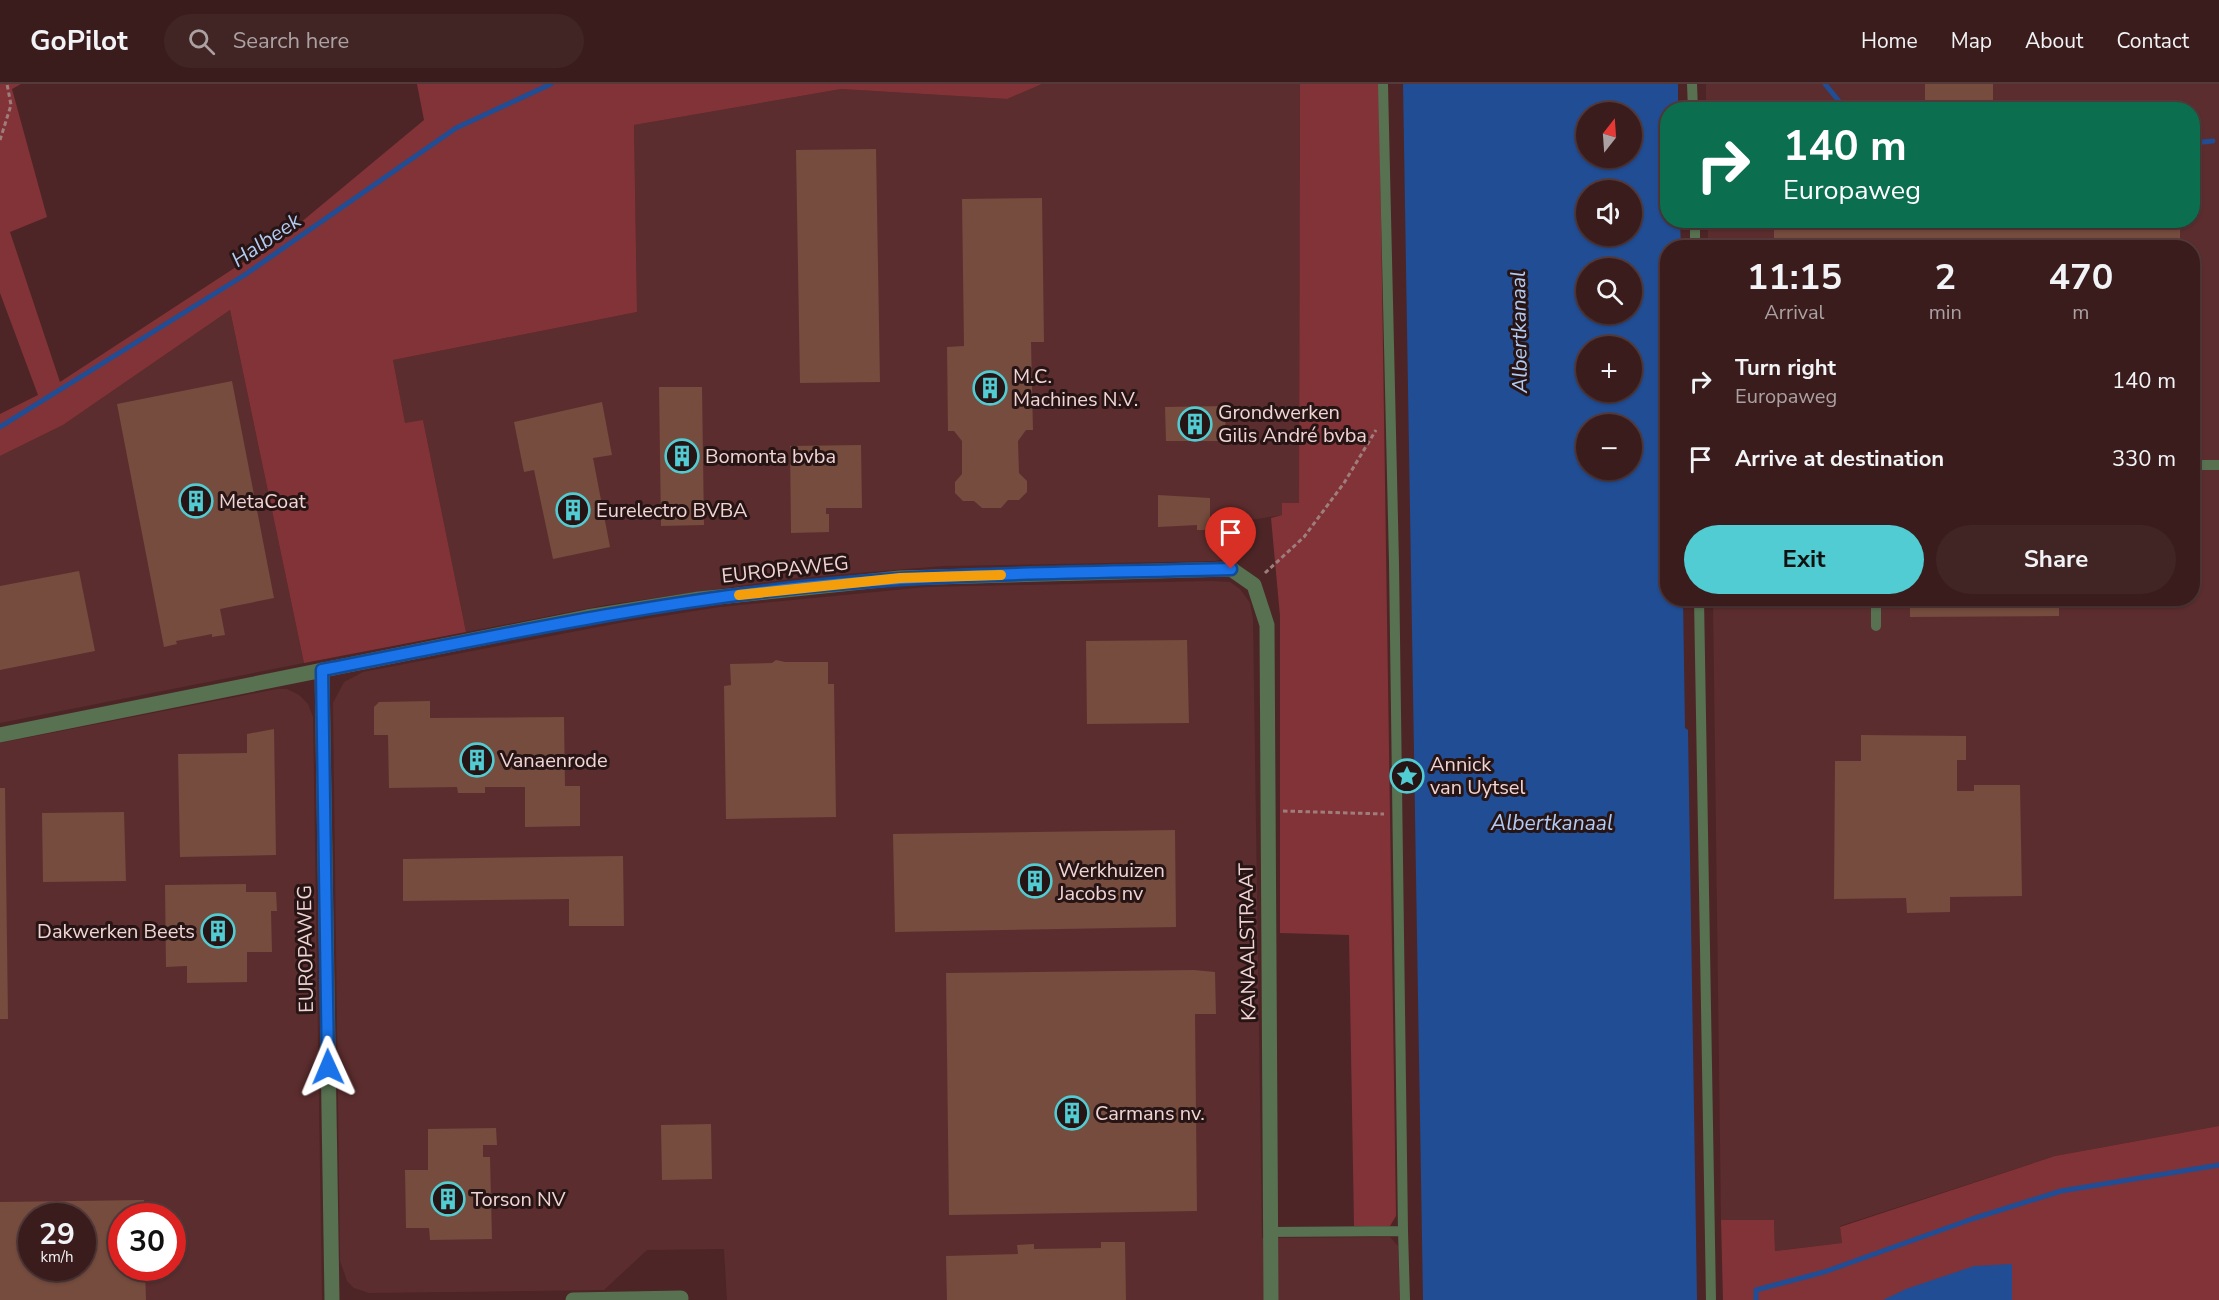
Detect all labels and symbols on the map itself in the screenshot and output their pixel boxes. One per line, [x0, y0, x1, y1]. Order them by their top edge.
north arrow [1576, 102, 1642, 168]
water label: Halbeek [226, 206, 307, 274]
water label: Albertkanaal [1504, 271, 1534, 394]
place label: M.C. Machines N.V. [1013, 363, 1138, 413]
building icon: M.C. Machines N.V. [972, 370, 1008, 406]
place label: Grondwerken Gilis André bvba [1218, 399, 1367, 449]
building icon: Grondwerken Gilis André bvba [1177, 406, 1213, 442]
building icon: Bomonta bvba [664, 438, 700, 474]
place label: Bomonta bvba [705, 443, 836, 470]
building icon: MetaCoat [178, 483, 214, 519]
place label: MetaCoat [219, 488, 307, 515]
building icon: Eurelectro BVBA [555, 492, 591, 528]
place label: Eurelectro BVBA [596, 497, 748, 524]
pin [1205, 507, 1256, 569]
street label: EUROPAWEG [720, 549, 850, 590]
building icon: Vanaenrode [459, 742, 495, 778]
place label: Vanaenrode [499, 747, 608, 774]
place label: Annick van Uytsel [1430, 751, 1525, 801]
place icon: Annick van Uytsel [1389, 758, 1425, 794]
water label: Albertkanaal [1490, 809, 1613, 837]
place label: Werkhuizen Jacobs nv [1057, 857, 1165, 907]
building icon: Werkhuizen Jacobs nv [1017, 863, 1053, 899]
street label: KANAALSTRAAT [1233, 863, 1262, 1021]
street label: EUROPAWEG [291, 885, 320, 1013]
building icon: Dakwerken Beets [200, 913, 236, 949]
place label: Dakwerken Beets [37, 918, 195, 945]
position arrow [296, 1035, 360, 1099]
building icon: Carmans nv. [1054, 1095, 1090, 1131]
place label: Carmans nv. [1095, 1100, 1205, 1127]
building icon: Torson NV [430, 1181, 466, 1217]
place label: Torson NV [471, 1186, 566, 1213]
speed limit sign: 30 [108, 1203, 186, 1281]

